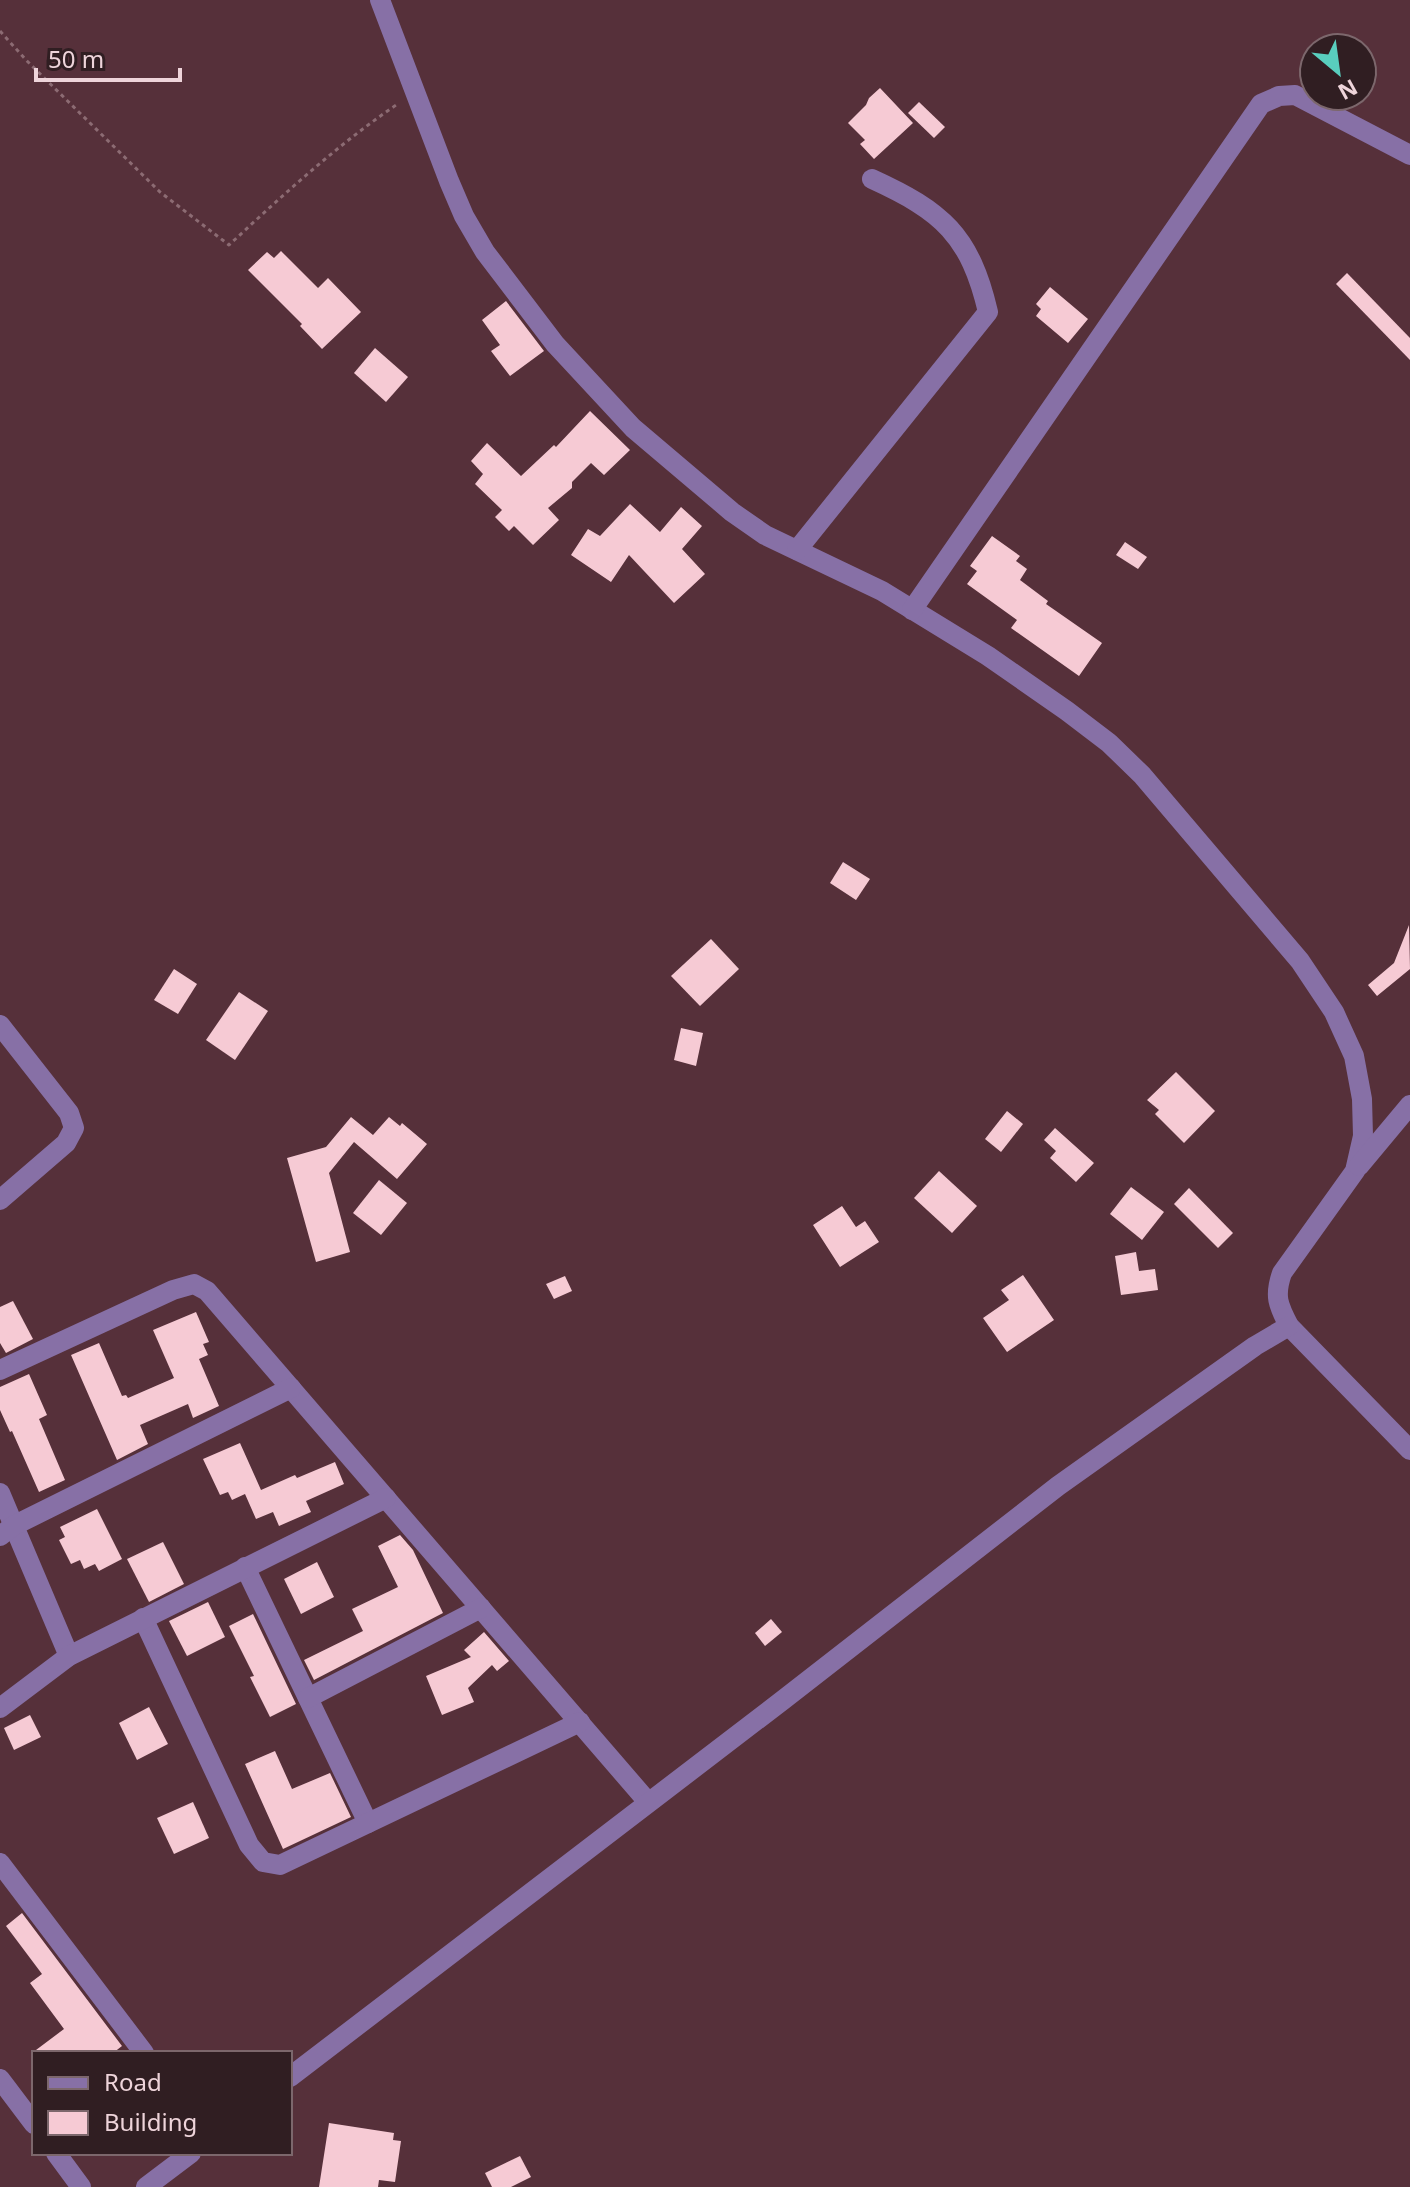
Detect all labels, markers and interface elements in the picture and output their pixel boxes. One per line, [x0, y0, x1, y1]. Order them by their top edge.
scale bar [36, 32, 180, 82]
north arrow [1298, 32, 1378, 112]
text: 50 m [48, 42, 104, 75]
text: N [1333, 73, 1363, 108]
legend [32, 2051, 292, 2155]
text: Road [104, 2065, 162, 2098]
text: Building [104, 2105, 197, 2138]

